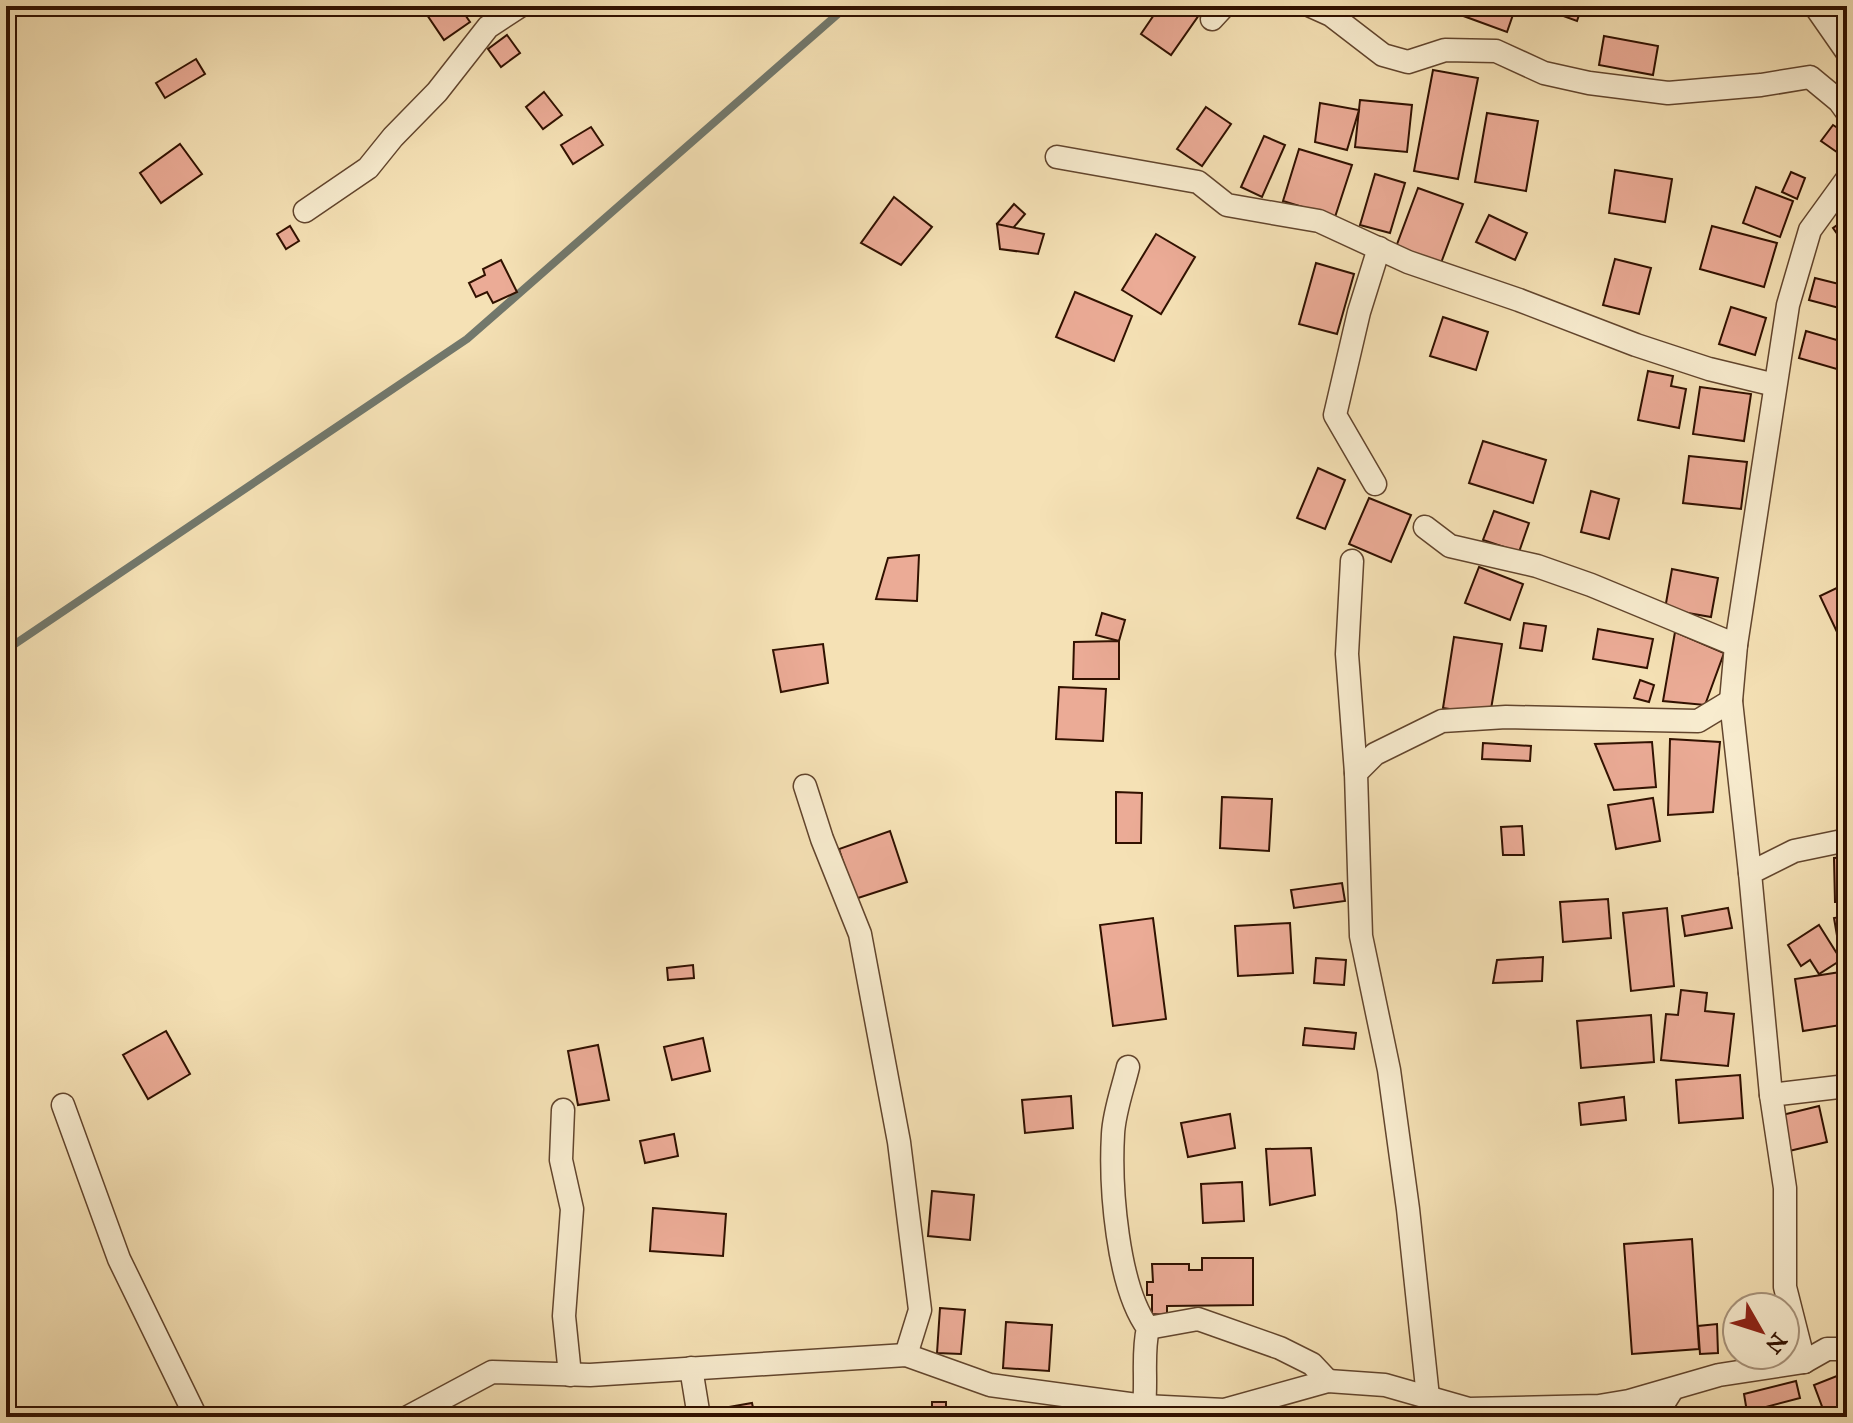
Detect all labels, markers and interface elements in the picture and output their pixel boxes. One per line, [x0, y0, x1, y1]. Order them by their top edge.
north arrow [1721, 1291, 1801, 1371]
text: N [1760, 1328, 1793, 1359]

